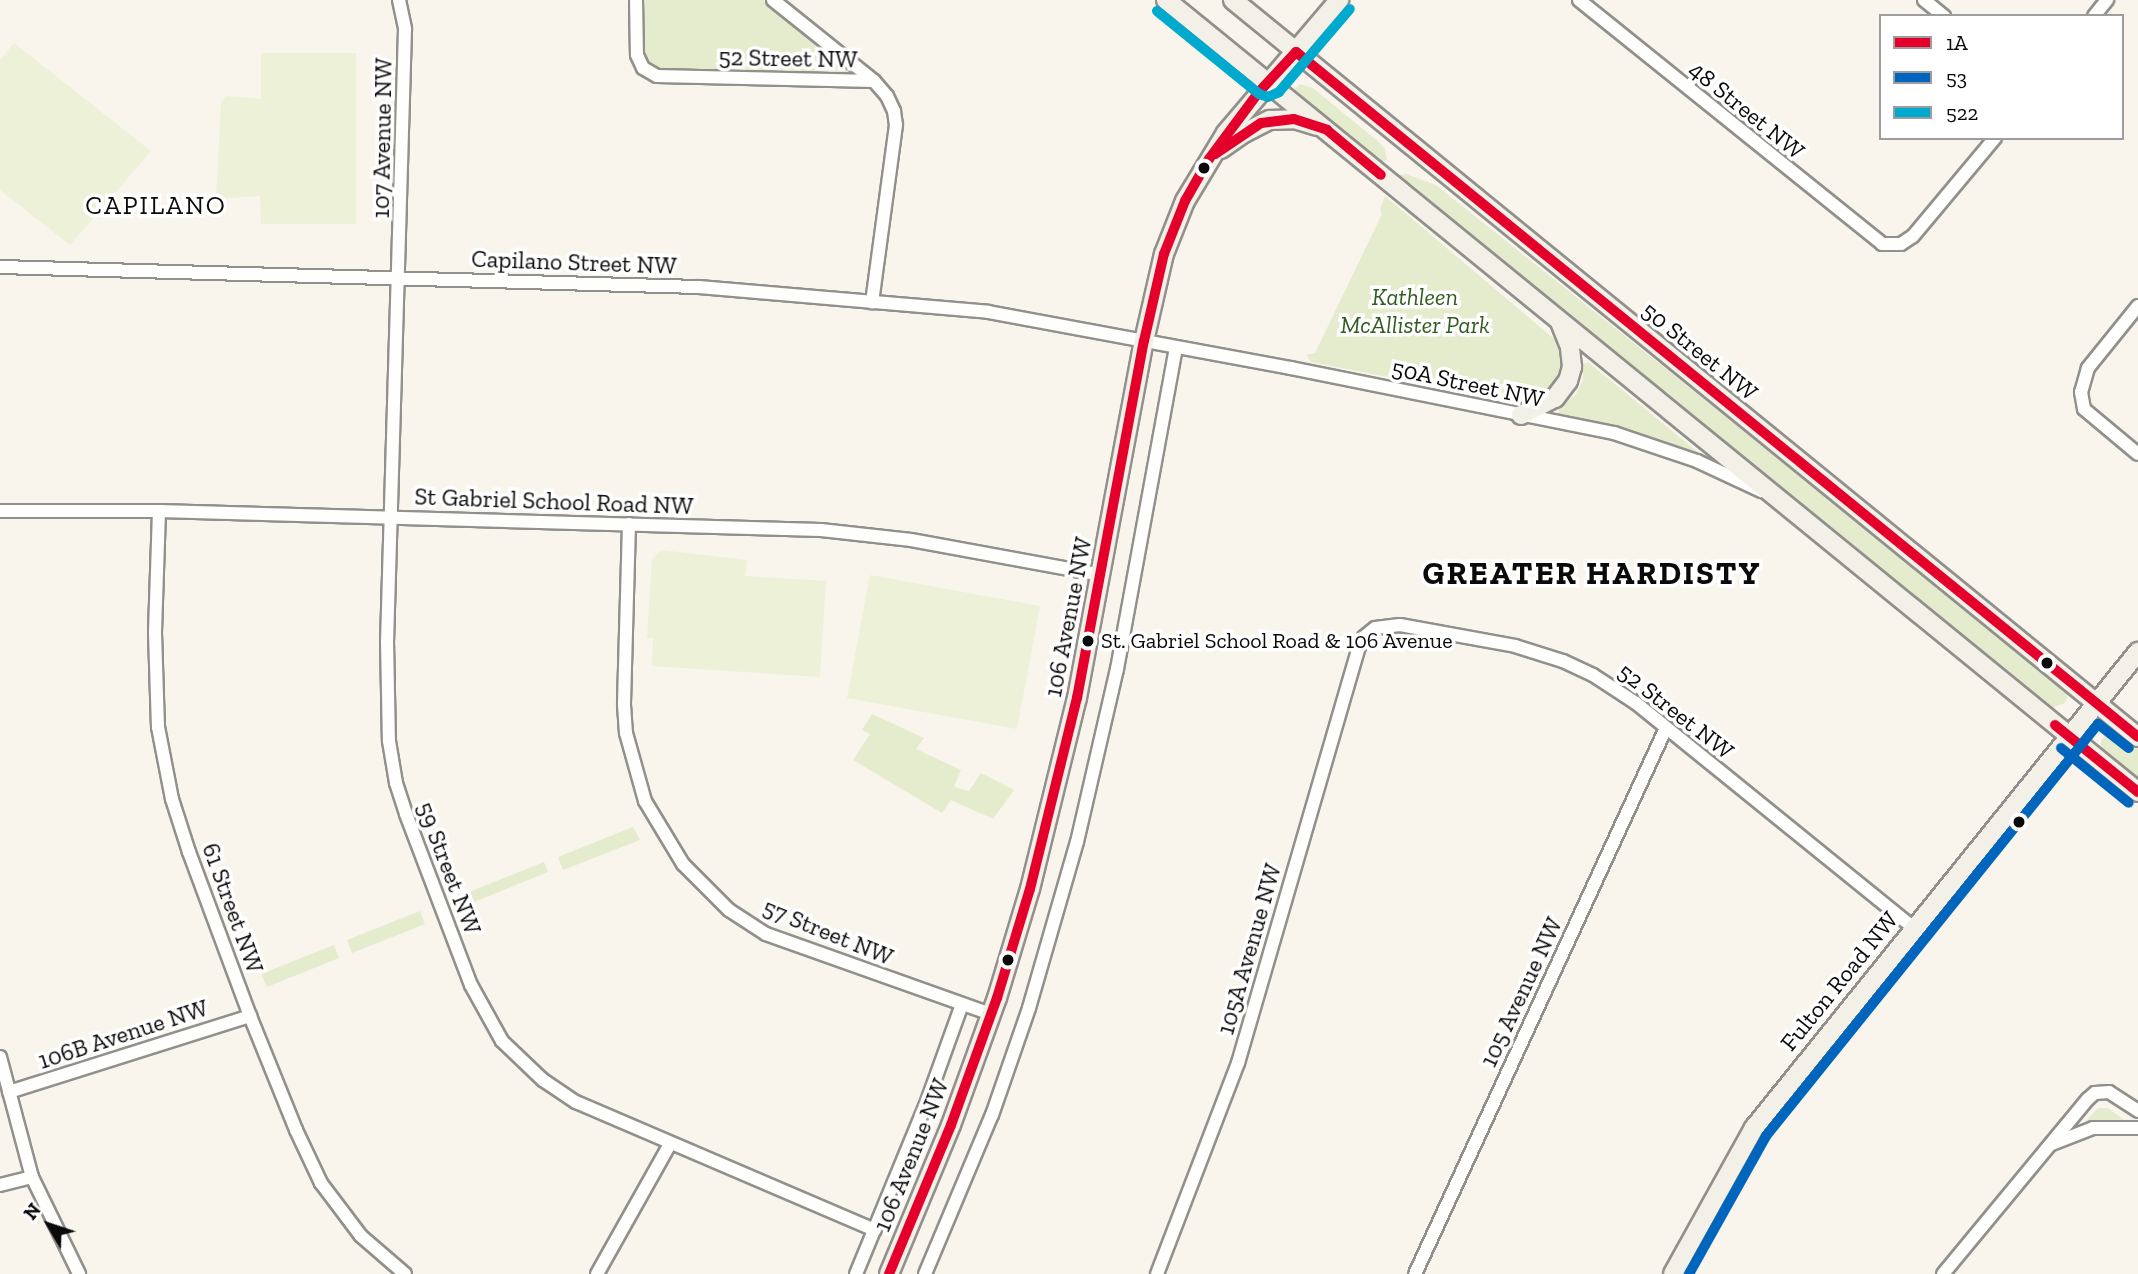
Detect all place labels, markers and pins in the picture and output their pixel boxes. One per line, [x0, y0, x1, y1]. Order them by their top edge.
unlabelled marker [1197, 161, 1211, 175]
place label: St. Gabriel School Road & 106 Avenue [1101, 628, 1453, 654]
marker: St. Gabriel School Road & 106 Avenue [1081, 634, 1095, 648]
unlabelled marker [2040, 656, 2054, 670]
unlabelled marker [2012, 815, 2026, 829]
unlabelled marker [1001, 953, 1015, 967]

